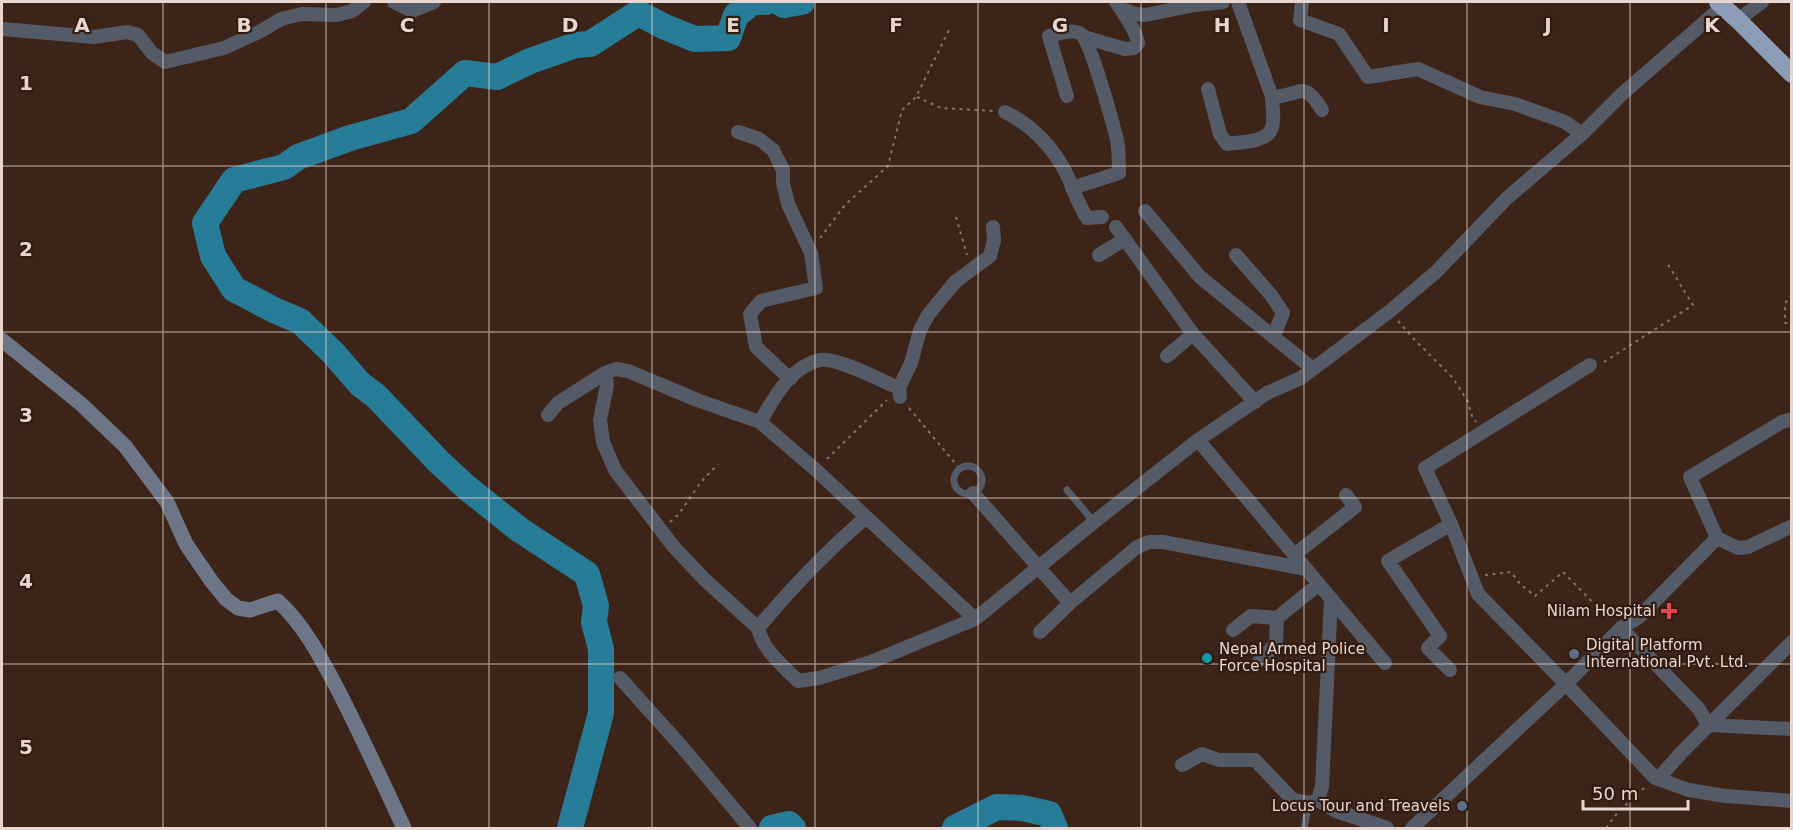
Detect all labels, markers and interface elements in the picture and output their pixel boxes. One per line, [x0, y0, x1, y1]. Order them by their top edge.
text: A [74, 13, 90, 37]
text: B [236, 13, 252, 37]
text: C [400, 13, 414, 37]
text: D [562, 13, 578, 37]
text: E [726, 13, 740, 37]
text: F [889, 13, 903, 37]
text: G [1052, 13, 1068, 37]
text: H [1214, 13, 1230, 37]
text: I [1382, 13, 1390, 37]
text: J [1542, 13, 1552, 37]
text: K [1704, 13, 1721, 37]
text: 1 [19, 71, 33, 95]
text: 2 [19, 237, 33, 261]
text: 3 [19, 403, 33, 427]
text: 4 [19, 569, 33, 593]
place label: Nilam Hospital [1547, 602, 1656, 620]
marker: Nilam Hospital [1660, 602, 1678, 620]
place label: Digital Platform International Pvt. Ltd. [1586, 636, 1748, 671]
place label: Nepal Armed Police Force Hospital [1219, 640, 1365, 675]
marker: Digital Platform International Pvt. Ltd. [1567, 647, 1581, 661]
marker: Nepal Armed Police Force Hospital [1200, 651, 1214, 665]
text: 5 [19, 735, 33, 759]
scale bar [1583, 773, 1688, 811]
text: 50 m [1592, 783, 1638, 804]
place label: Locus Tour and Treavels [1272, 797, 1450, 815]
marker: Locus Tour and Treavels [1455, 799, 1469, 813]

